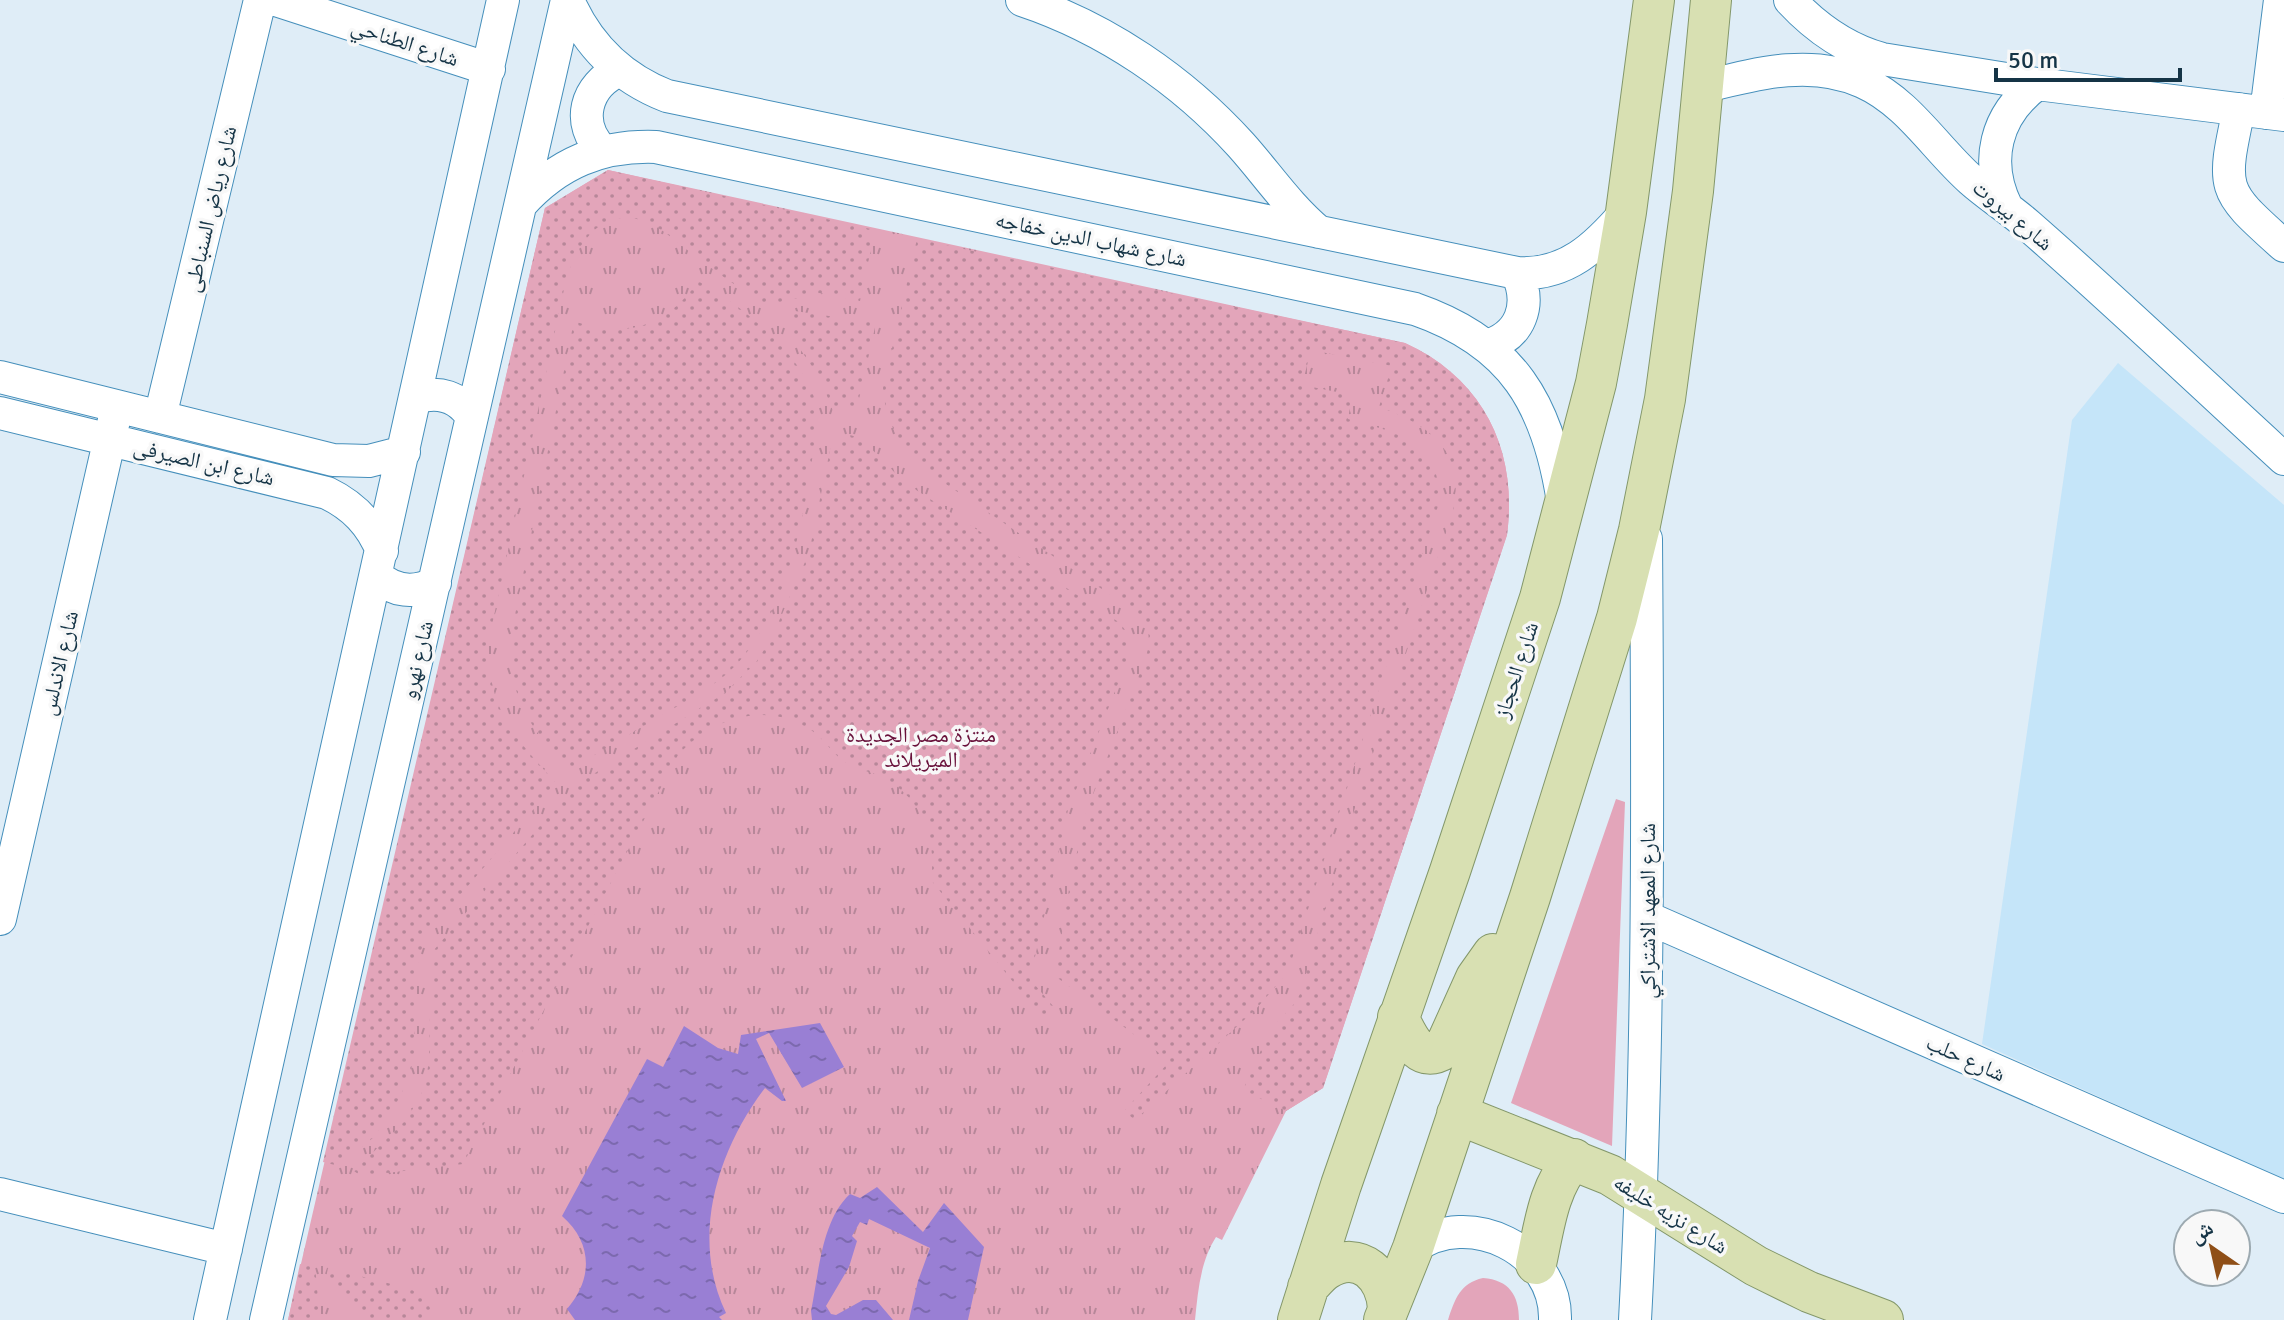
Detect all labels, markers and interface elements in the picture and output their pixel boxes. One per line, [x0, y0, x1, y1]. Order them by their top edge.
street label: شارع الطناحي [347, 12, 462, 75]
scale bar [1996, 32, 2180, 82]
text: 50 m [2008, 45, 2058, 75]
street label: شارع رياض السنباطى [178, 123, 242, 295]
street label: شارع بيروت [1967, 174, 2059, 256]
street label: شارع شهاب الدين خفاجه [993, 206, 1189, 272]
street label: شارع ابن الصيرفى [131, 433, 277, 491]
street label: شارع الاندلس [34, 608, 84, 718]
street label: شارع نهرو [395, 618, 439, 702]
street label: شارع الحجاز [1487, 618, 1544, 723]
park label: منتزة مصر الجديدة الميريلاند [846, 721, 996, 773]
street label: شارع المعهد الاشتراكي [1634, 823, 1664, 999]
street label: شارع حلب [1922, 1029, 2010, 1087]
street label: شارع نزيه خليفه [1609, 1168, 1733, 1260]
north arrow [2172, 1208, 2252, 1288]
text: ش [2184, 1214, 2218, 1250]

